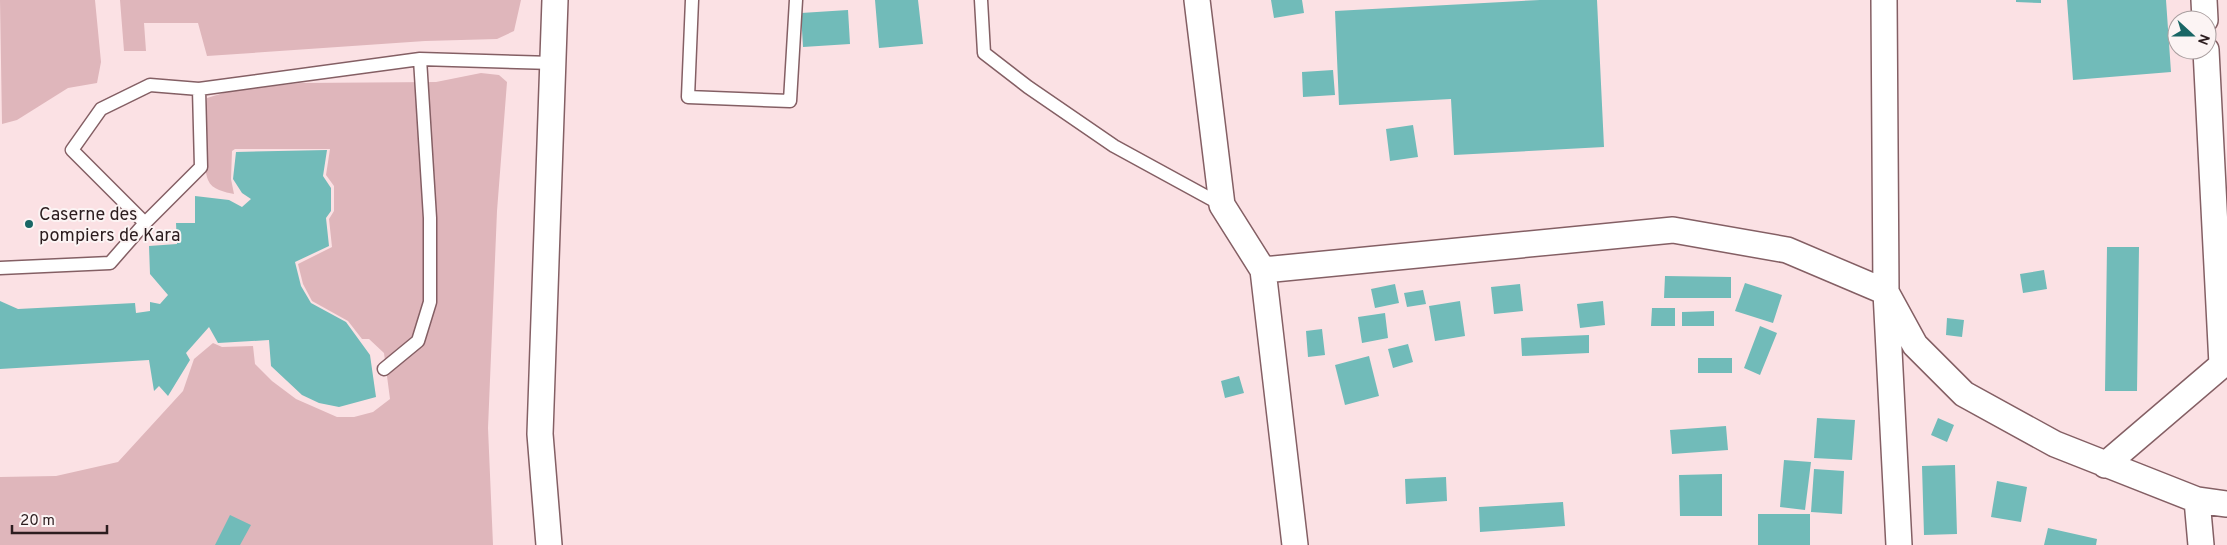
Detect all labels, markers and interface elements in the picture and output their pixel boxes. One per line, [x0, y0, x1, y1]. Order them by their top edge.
north arrow [2167, 10, 2217, 60]
text: N [2193, 31, 2212, 47]
place label: Caserne des pompiers de Kara [39, 204, 180, 248]
marker: Caserne des pompiers de Kara [23, 218, 35, 230]
scale bar [12, 502, 108, 534]
text: 20 m [20, 512, 55, 531]

